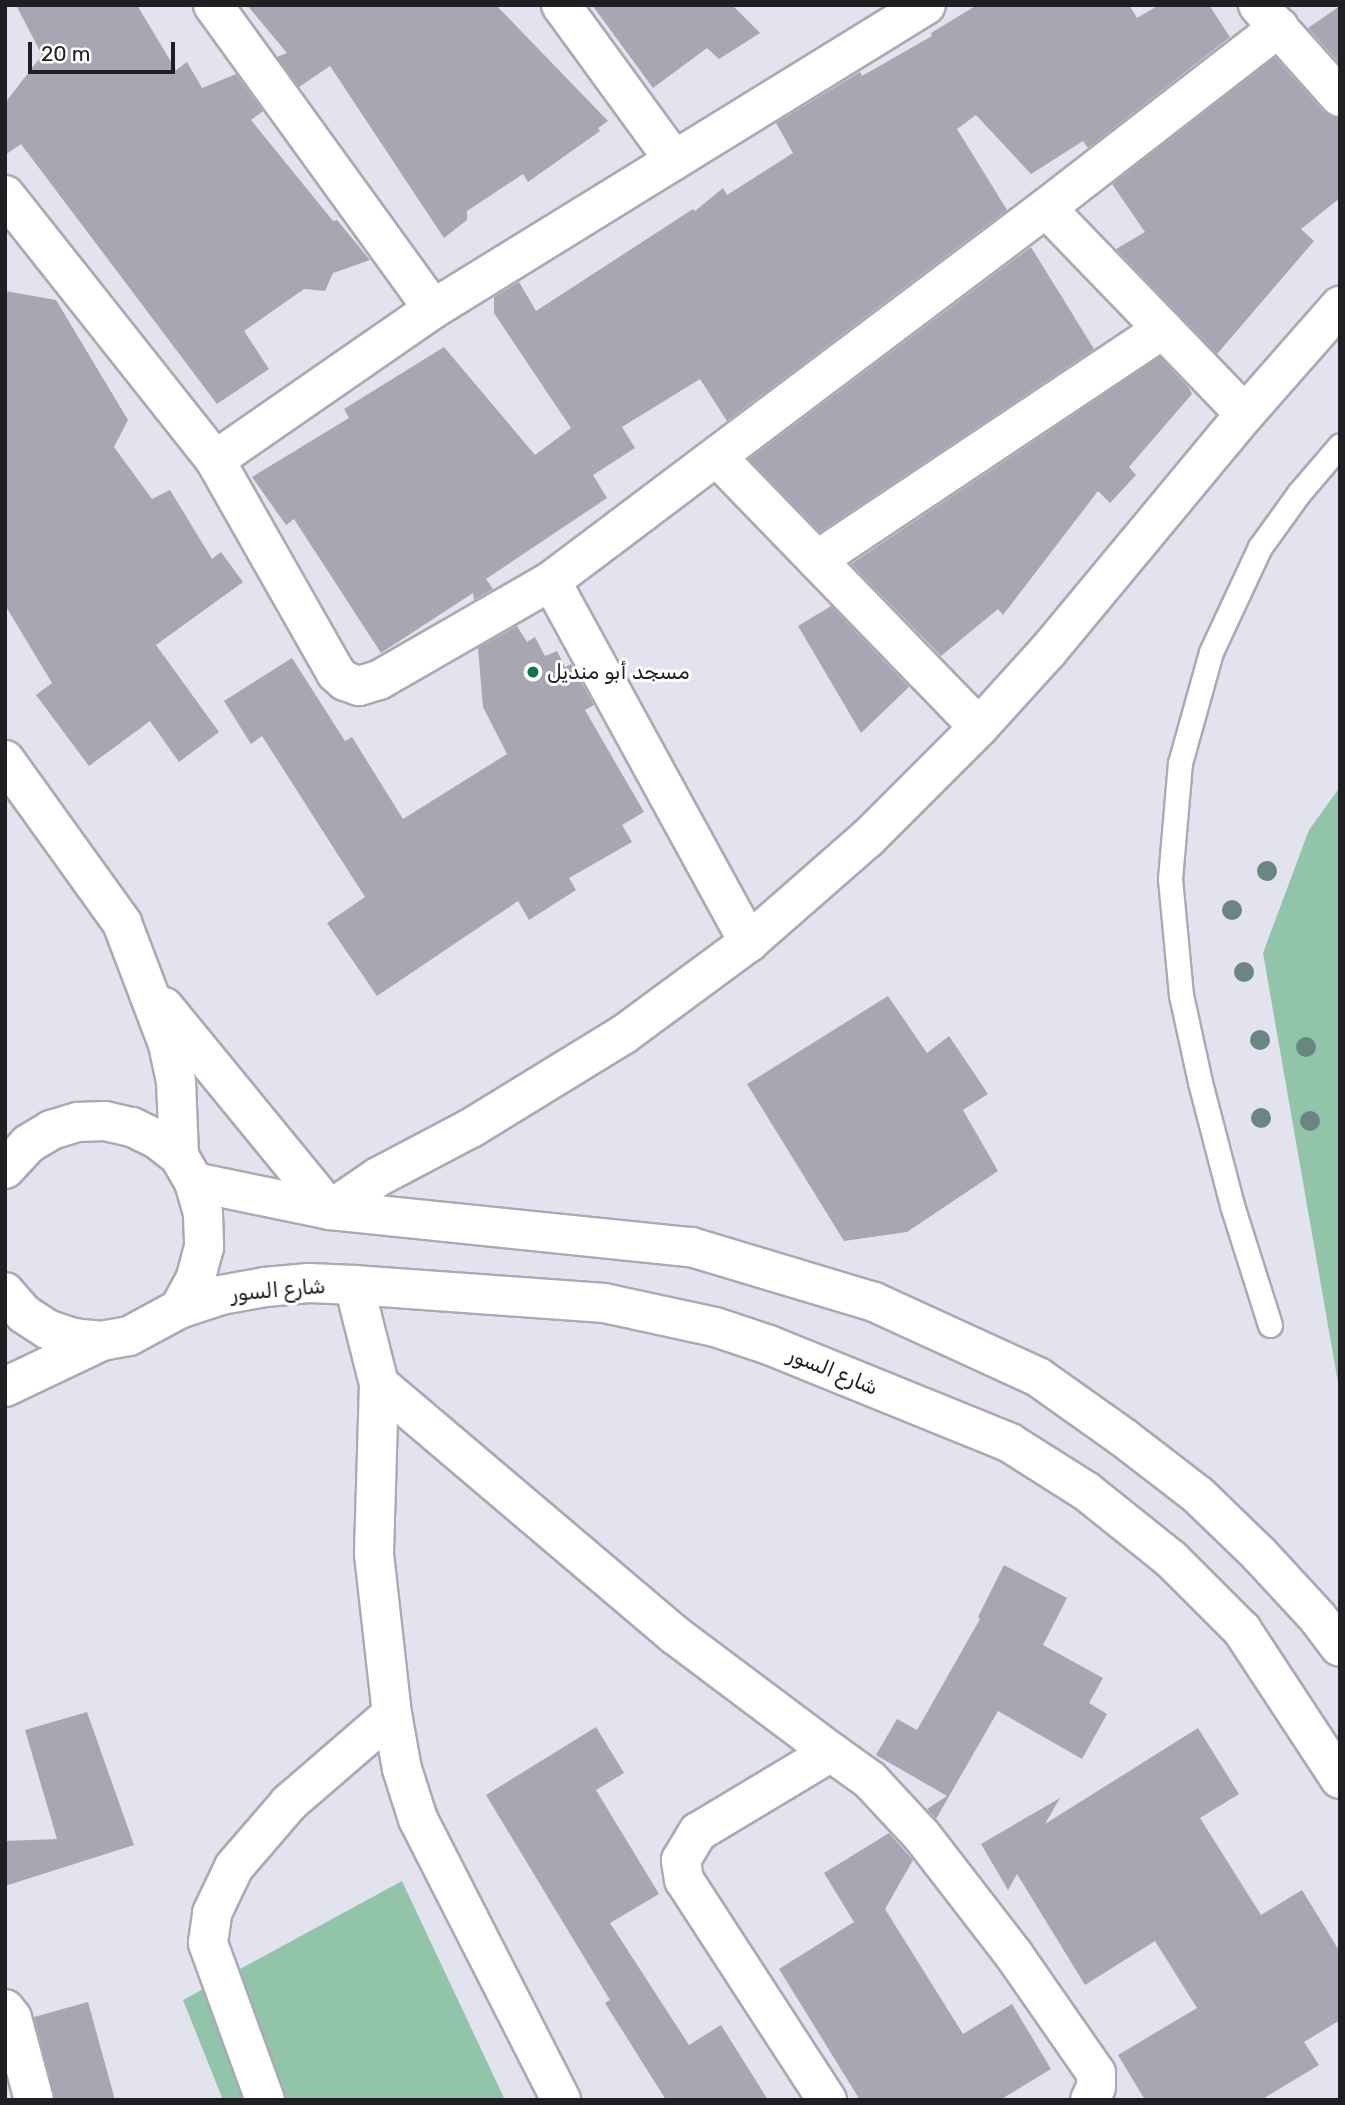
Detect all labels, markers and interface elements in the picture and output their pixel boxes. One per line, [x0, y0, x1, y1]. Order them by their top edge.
scale bar [32, 28, 178, 72]
text: 20 m [41, 41, 90, 66]
place label: مسجد أبو منديل [547, 659, 690, 685]
marker: مسجد أبو منديل [525, 664, 541, 680]
street label: شارع السور [230, 1273, 326, 1307]
street label: شارع السور [784, 1342, 882, 1400]

